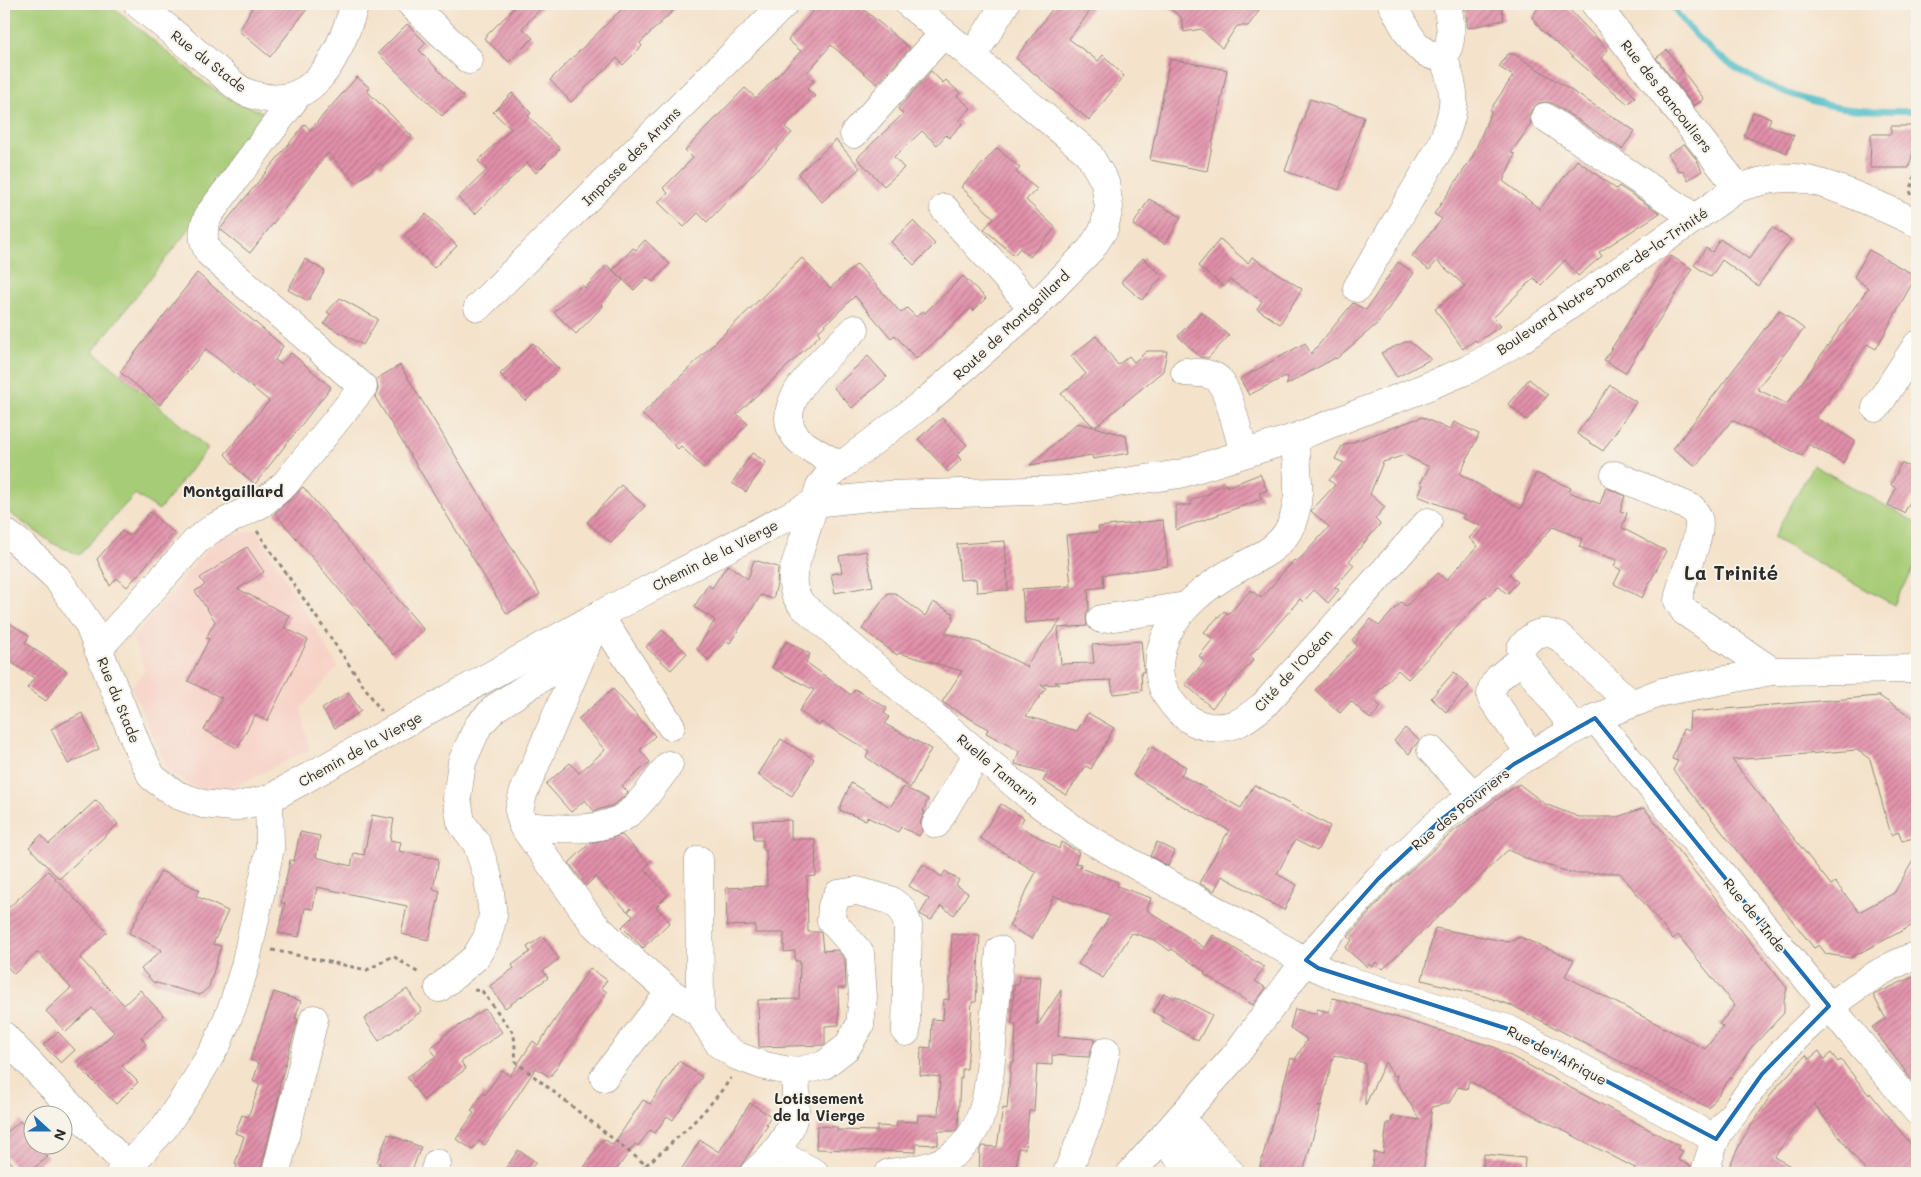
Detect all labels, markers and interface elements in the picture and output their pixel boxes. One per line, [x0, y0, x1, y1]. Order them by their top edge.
street label: Rue du Stade [167, 25, 251, 97]
street label: Rue des Bancouliers [1617, 36, 1717, 156]
street label: Impasse des Arums [577, 102, 685, 210]
street label: Boulevard Notre-Dame-de-la-Trinité [1492, 203, 1712, 359]
street label: Route de Montgaillard [949, 266, 1073, 384]
district label: Montgaillard [183, 480, 283, 501]
street label: Chemin de la Vierge [649, 515, 781, 595]
district label: La Trinité [1684, 560, 1778, 585]
street label: Cité de l'Océan [1250, 625, 1336, 715]
street label: Rue du Stade [93, 654, 145, 746]
street label: Chemin de la Vierge [295, 707, 425, 791]
street label: Ruelle Tamarin [953, 729, 1043, 809]
street label: Rue des Poivriers [1407, 764, 1513, 854]
street label: Rue de l'Inde [1719, 874, 1791, 956]
street label: Rue de l'Afrique [1504, 1021, 1610, 1089]
district label: Lotissement de la Vierge [773, 1088, 865, 1125]
north arrow [22, 1104, 72, 1154]
text: N [50, 1126, 71, 1143]

